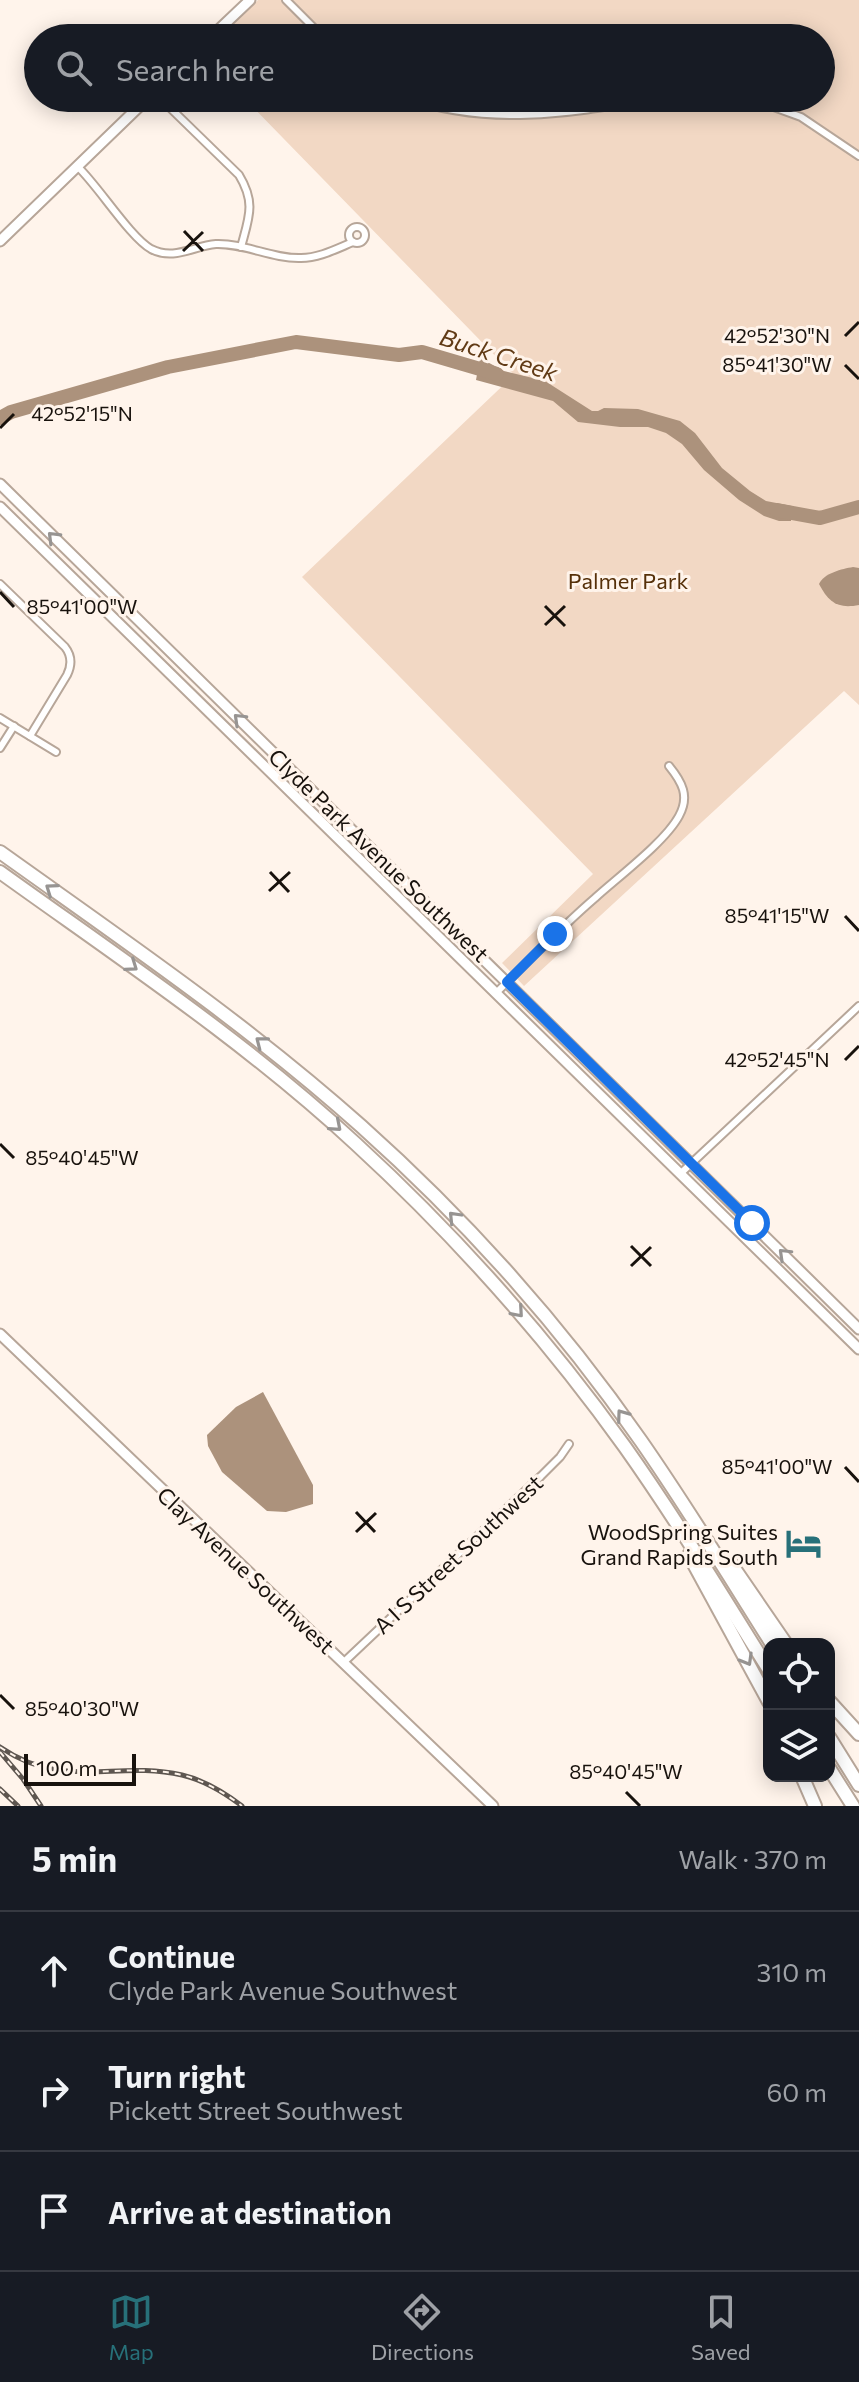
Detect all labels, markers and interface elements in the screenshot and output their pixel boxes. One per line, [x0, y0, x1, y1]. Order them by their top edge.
search box [24, 24, 835, 112]
icon: search [52, 46, 96, 90]
text: Search here [116, 50, 275, 87]
water label: Buck Creek [436, 321, 563, 387]
text: 42°52'30"N [724, 323, 830, 347]
text: 85°41'30"W [722, 352, 832, 376]
text: 42°52'15"N [31, 401, 133, 425]
one-way arrow [48, 532, 62, 546]
park label: Palmer Park [568, 567, 688, 594]
text: 85°41'00"W [27, 594, 137, 618]
one-way arrow [234, 714, 248, 728]
street label: Clyde Park Avenue Southwest [263, 743, 495, 967]
one-way arrow [46, 884, 60, 899]
text: 85°41'15"W [725, 903, 829, 927]
route end [537, 916, 573, 952]
one-way arrow [123, 956, 137, 971]
one-way arrow [256, 1037, 270, 1052]
text: 42°52'45"N [725, 1047, 830, 1071]
one-way arrow [327, 1116, 342, 1131]
text: 85°40'45"W [25, 1145, 139, 1169]
route start [734, 1205, 770, 1241]
one-way arrow [448, 1212, 463, 1226]
one-way arrow [779, 1249, 793, 1264]
one-way arrow [508, 1302, 523, 1317]
one-way arrow [617, 1409, 631, 1424]
text: 85°41'00"W [722, 1454, 832, 1478]
street label: A I S Street Southwest [368, 1469, 548, 1639]
street label: Clay Avenue Southwest [152, 1481, 340, 1659]
place label: WoodSpring Suites Grand Rapids South [581, 1518, 778, 1570]
hotel icon: WoodSpring Suites Grand Rapids South [785, 1525, 823, 1563]
map controls [763, 1638, 835, 1782]
button: locate [763, 1638, 835, 1710]
one-way arrow [737, 1651, 752, 1666]
text: 85°40'30"W [25, 1696, 139, 1720]
button: layers [763, 1710, 835, 1782]
scale bar [24, 1750, 136, 1786]
text: 100 m [36, 1754, 98, 1781]
text: 85°40'45"W [569, 1759, 683, 1783]
text: 5 min [32, 1837, 117, 1879]
text: Walk · 370 m [678, 1843, 827, 1874]
text: Continue [108, 1937, 235, 1974]
icon: ahead [32, 1949, 76, 1993]
text: 310 m [756, 1956, 827, 1987]
text: Clyde Park Avenue Southwest [108, 1974, 457, 2005]
text: Turn right [108, 2057, 245, 2094]
icon: right [32, 2069, 76, 2113]
text: 60 m [767, 2076, 827, 2107]
text: Pickett Street Southwest [108, 2094, 403, 2125]
icon: arrive [32, 2189, 76, 2233]
text: Arrive at destination [108, 2193, 392, 2230]
tab: Map [109, 2290, 154, 2365]
tab: Directions [371, 2290, 474, 2365]
tab: Saved [691, 2290, 750, 2365]

